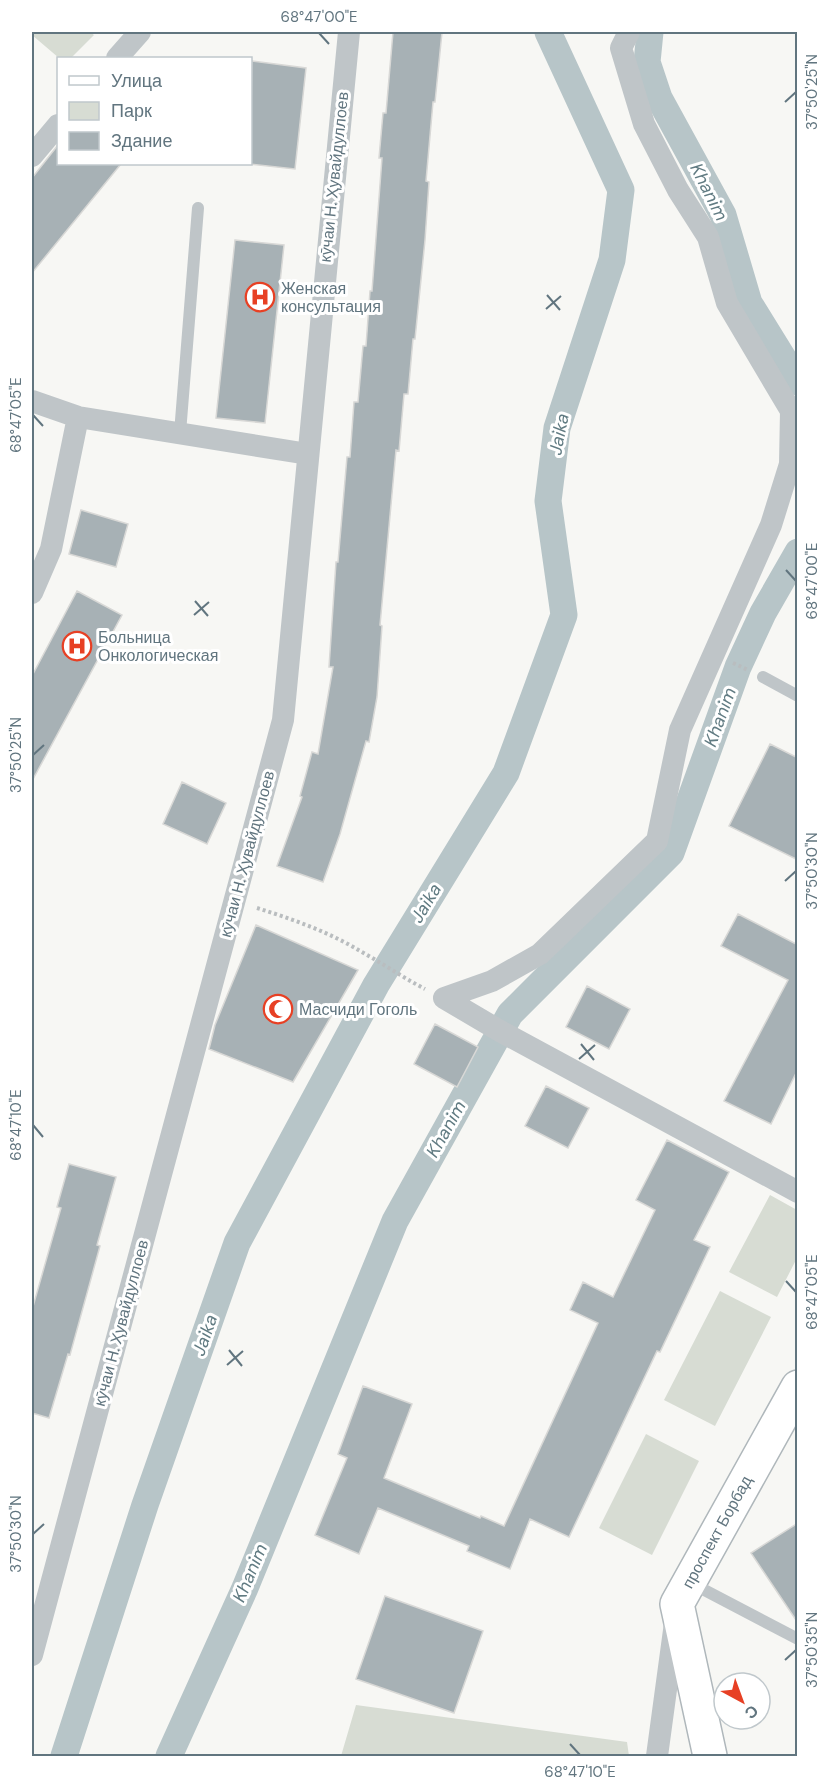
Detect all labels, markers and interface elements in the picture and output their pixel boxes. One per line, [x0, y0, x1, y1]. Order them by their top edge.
text: 68°47'00"E [281, 7, 358, 27]
text: 37°50'25"N [802, 54, 822, 130]
legend [57, 57, 252, 165]
text: Улица [111, 69, 163, 93]
street label: кӯчаи Н. Ҳувайдуллоев [315, 91, 353, 263]
text: Парк [111, 99, 152, 123]
text: Здание [111, 129, 172, 153]
water label: Khanim [684, 159, 734, 225]
place label: Женская консультация [281, 278, 381, 317]
hospital icon: Женская консультация [244, 281, 276, 313]
text: 68°47'05"E [6, 377, 26, 453]
water label: Jaika [543, 411, 575, 457]
text: 68°47'00"E [802, 543, 822, 620]
place label: Больница Онкологическая [98, 627, 218, 666]
hospital icon: Больница Онкологическая [61, 630, 93, 662]
water label: Khanim [698, 684, 742, 750]
text: 37°50'25"N [6, 717, 26, 793]
street label: кӯчаи Н. Ҳувайдуллоев [215, 769, 279, 939]
text: 37°50'30"N [802, 832, 822, 910]
water label: Jaika [405, 879, 447, 927]
mosque icon: Масчиди Гоголь [262, 993, 294, 1025]
place label: Масчиди Гоголь [299, 999, 417, 1020]
text: 68°47'10"E [6, 1089, 26, 1161]
water label: Khanim [421, 1096, 471, 1162]
street label: кӯчаи Н. Ҳувайдуллоев [89, 1238, 153, 1408]
text: 68°47'05"E [802, 1254, 822, 1330]
water label: Jaika [187, 1311, 223, 1359]
street label: проспект Борбад [677, 1471, 757, 1592]
text: 37°50'30"N [6, 1495, 26, 1573]
water label: Khanim [227, 1540, 273, 1606]
text: 37°50'35"N [802, 1612, 822, 1688]
north arrow [712, 1671, 772, 1731]
text: С [740, 1700, 763, 1724]
text: 68°47'10"E [544, 1762, 616, 1782]

